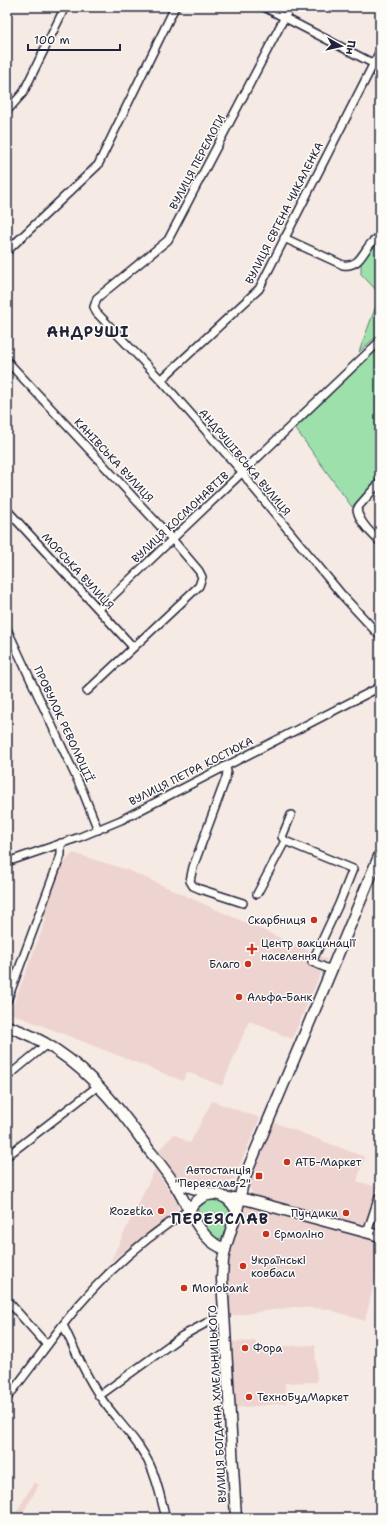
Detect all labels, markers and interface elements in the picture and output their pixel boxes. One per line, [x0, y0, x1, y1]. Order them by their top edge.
scale bar [28, 26, 120, 52]
north arrow [321, 26, 361, 66]
text: 100 m [34, 32, 70, 48]
text: Пн [342, 39, 359, 56]
street label: ВУЛИЦЯ ПЕРЕМОГИ [166, 112, 229, 212]
street label: ВУЛИЦЯ ЄВГЕНА ЧИКАЛЕНКА [242, 140, 327, 287]
district label: АНДРУШІ [47, 322, 129, 342]
street label: АНДРУШІВСЬКА ВУЛИЦЯ [195, 406, 294, 519]
street label: КАНІВСЬКА ВУЛИЦЯ [71, 415, 157, 506]
street label: ВУЛИЦЯ КОСМОНАВТІВ [128, 468, 233, 566]
street label: МОРСЬКА ВУЛИЦЯ [38, 530, 117, 613]
street label: ПРОВУЛОК РЕВОЛЮЦІЇ [30, 664, 97, 785]
street label: ВУЛИЦЯ ПЕТРА КОСТЮКА [126, 733, 256, 809]
place label: Скарбниця [248, 913, 306, 928]
marker: Скарбниця [309, 915, 319, 925]
place label: Центр вакцинації населення [261, 936, 357, 964]
marker: Центр вакцинації населення [246, 943, 258, 955]
place label: Благо [209, 957, 240, 972]
marker: Благо [243, 959, 253, 969]
place label: Альфа-Банк [247, 990, 312, 1005]
marker: Альфа-Банк [234, 992, 244, 1002]
place label: АТБ-Маркет [295, 1155, 362, 1170]
marker: АТБ-Маркет [282, 1157, 292, 1167]
place label: Автостанція "Переяслав-2" [175, 1163, 251, 1191]
marker: Автостанція "Переяслав-2" [254, 1171, 264, 1181]
place label: Rozetka [110, 1204, 153, 1219]
marker: Rozetka [156, 1206, 166, 1216]
place label: Пундики [291, 1206, 338, 1221]
marker: Пундики [341, 1208, 351, 1218]
district label: ПЕРЕЯСЛАВ [171, 1209, 269, 1229]
place label: Єрмоліно [274, 1227, 324, 1242]
marker: Єрмоліно [261, 1229, 271, 1239]
place label: Українські ковбаси [251, 1253, 306, 1281]
marker: Українські ковбаси [238, 1261, 248, 1271]
place label: Monobank [192, 1281, 249, 1296]
marker: Monobank [179, 1283, 189, 1293]
street label: ВУЛИЦЯ БОГДАНА ХМЕЛЬНИЦЬКОГО [205, 1305, 230, 1503]
place label: Фора [253, 1341, 283, 1356]
marker: Фора [240, 1343, 250, 1353]
place label: ТехноБудМаркет [257, 1390, 349, 1405]
marker: ТехноБудМаркет [244, 1392, 254, 1402]

